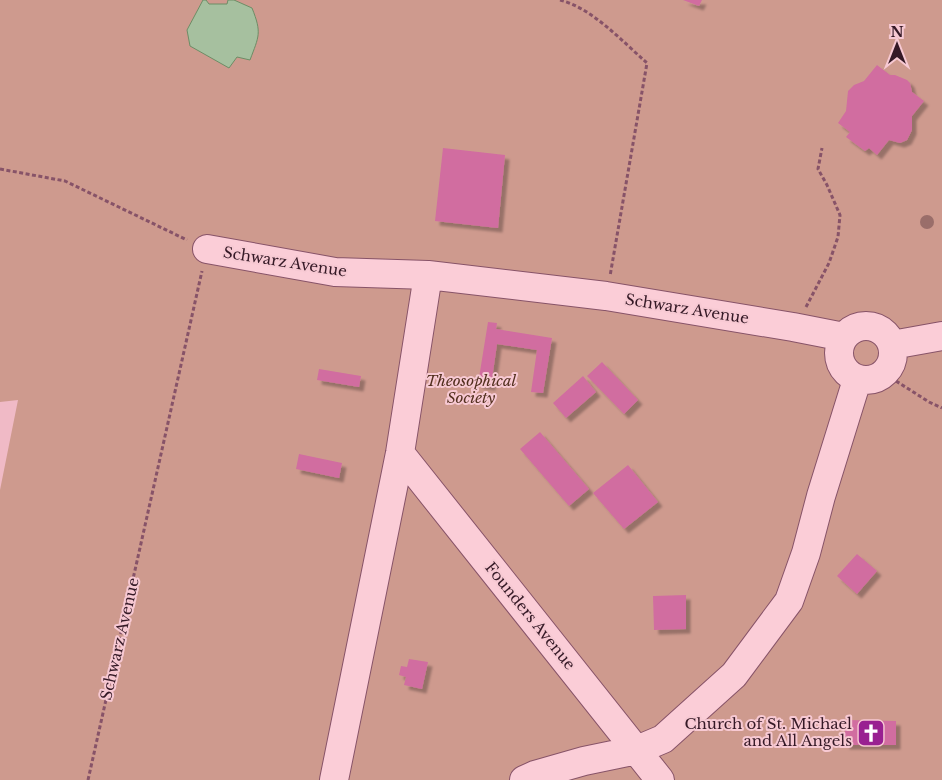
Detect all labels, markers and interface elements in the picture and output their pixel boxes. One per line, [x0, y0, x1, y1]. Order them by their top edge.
north arrow [872, 20, 922, 70]
text: N [890, 23, 904, 41]
street label: Schwarz Avenue [222, 242, 348, 281]
street label: Schwarz Avenue [624, 289, 750, 328]
park label: Theosophical Society [426, 371, 516, 407]
street label: Founders Avenue [481, 558, 580, 673]
street label: Schwarz Avenue [96, 576, 143, 702]
place label: Church of St. Michael and All Angels [684, 714, 852, 750]
church icon: Church of St. Michael and All Angels [856, 718, 886, 748]

